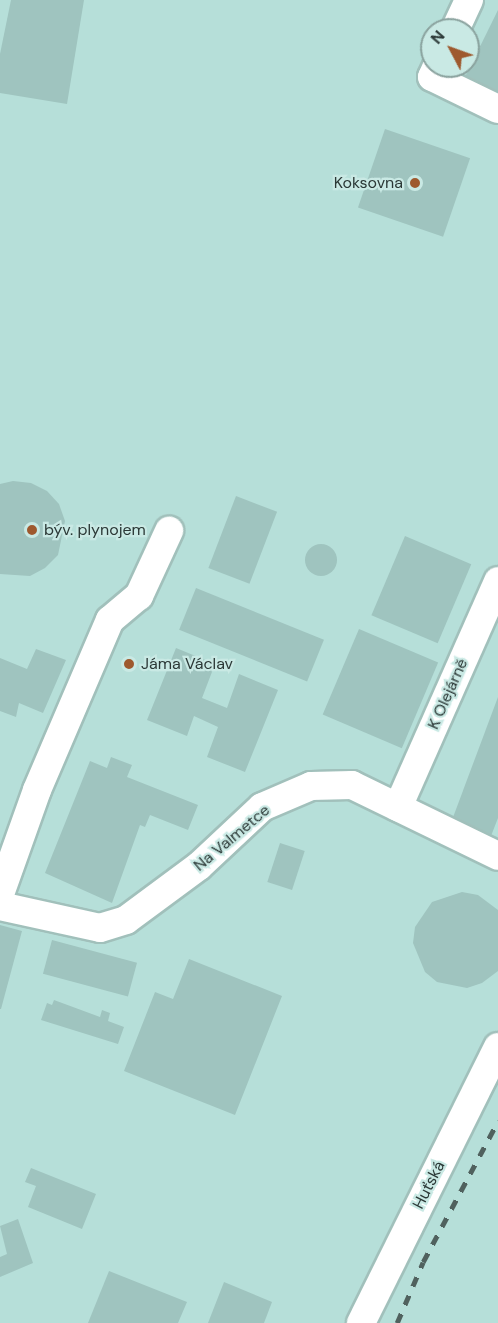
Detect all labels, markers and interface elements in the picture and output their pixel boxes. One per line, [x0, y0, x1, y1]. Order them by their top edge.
north arrow [420, 18, 480, 78]
text: N [426, 26, 449, 48]
place label: Koksovna [334, 173, 403, 193]
marker: Koksovna [408, 176, 422, 190]
place label: býv. plynojem [44, 520, 146, 540]
marker: býv. plynojem [25, 523, 39, 537]
place label: Jáma Václav [141, 654, 233, 674]
street label: K Olejárně [424, 656, 472, 732]
marker: Jáma Václav [122, 657, 136, 671]
street label: Na Valmetce [190, 801, 274, 875]
street label: Huťská [409, 1158, 449, 1212]

